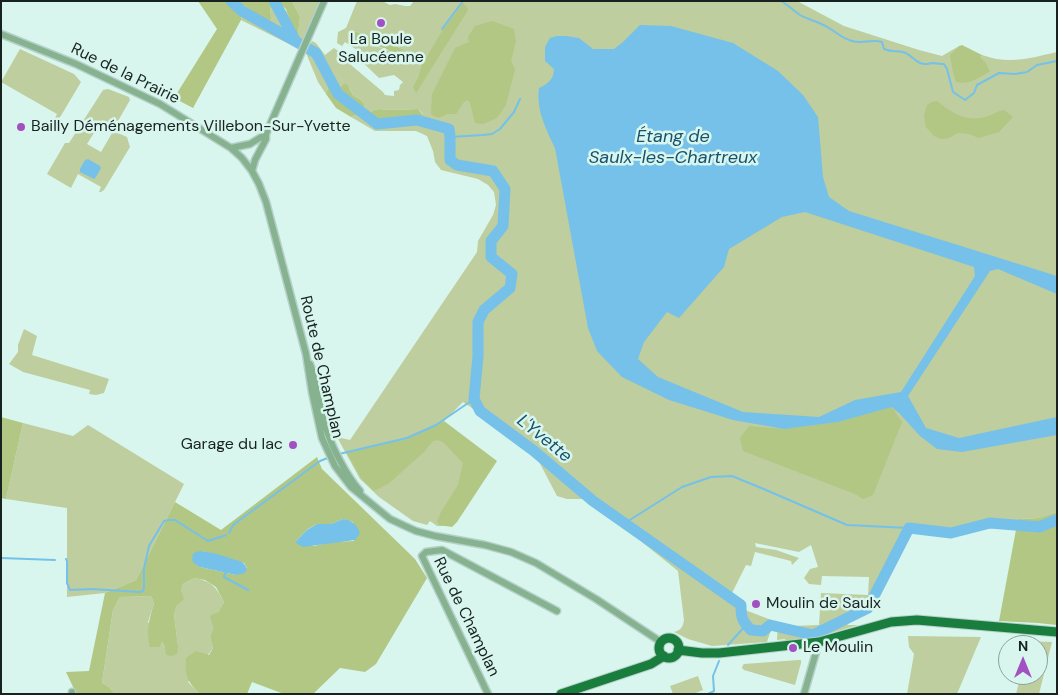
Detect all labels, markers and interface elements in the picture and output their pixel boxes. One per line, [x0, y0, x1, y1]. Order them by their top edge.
marker: La Boule Salucéenne [375, 17, 387, 29]
place label: La Boule Salucéenne [338, 30, 424, 68]
street label: Rue de la Prairie [68, 39, 182, 109]
place label: Bailly Déménagements Villebon-Sur-Yvette [31, 117, 351, 137]
marker: Bailly Déménagements Villebon-Sur-Yvette [15, 121, 27, 133]
water label: Étang de Saulx-les-Chartreux [589, 126, 757, 168]
street label: Route de Champlan [295, 294, 347, 440]
water label: L'Yvette [512, 410, 576, 468]
place label: Garage du lac [181, 435, 283, 455]
marker: Garage du lac [287, 439, 299, 451]
street label: Rue de Champlan [429, 554, 503, 680]
place label: Moulin de Saulx [766, 594, 881, 614]
marker: Moulin de Saulx [750, 598, 762, 610]
north arrow [998, 635, 1048, 685]
text: N [1018, 637, 1028, 655]
place label: Le Moulin [803, 638, 873, 658]
marker: Le Moulin [787, 642, 799, 654]

